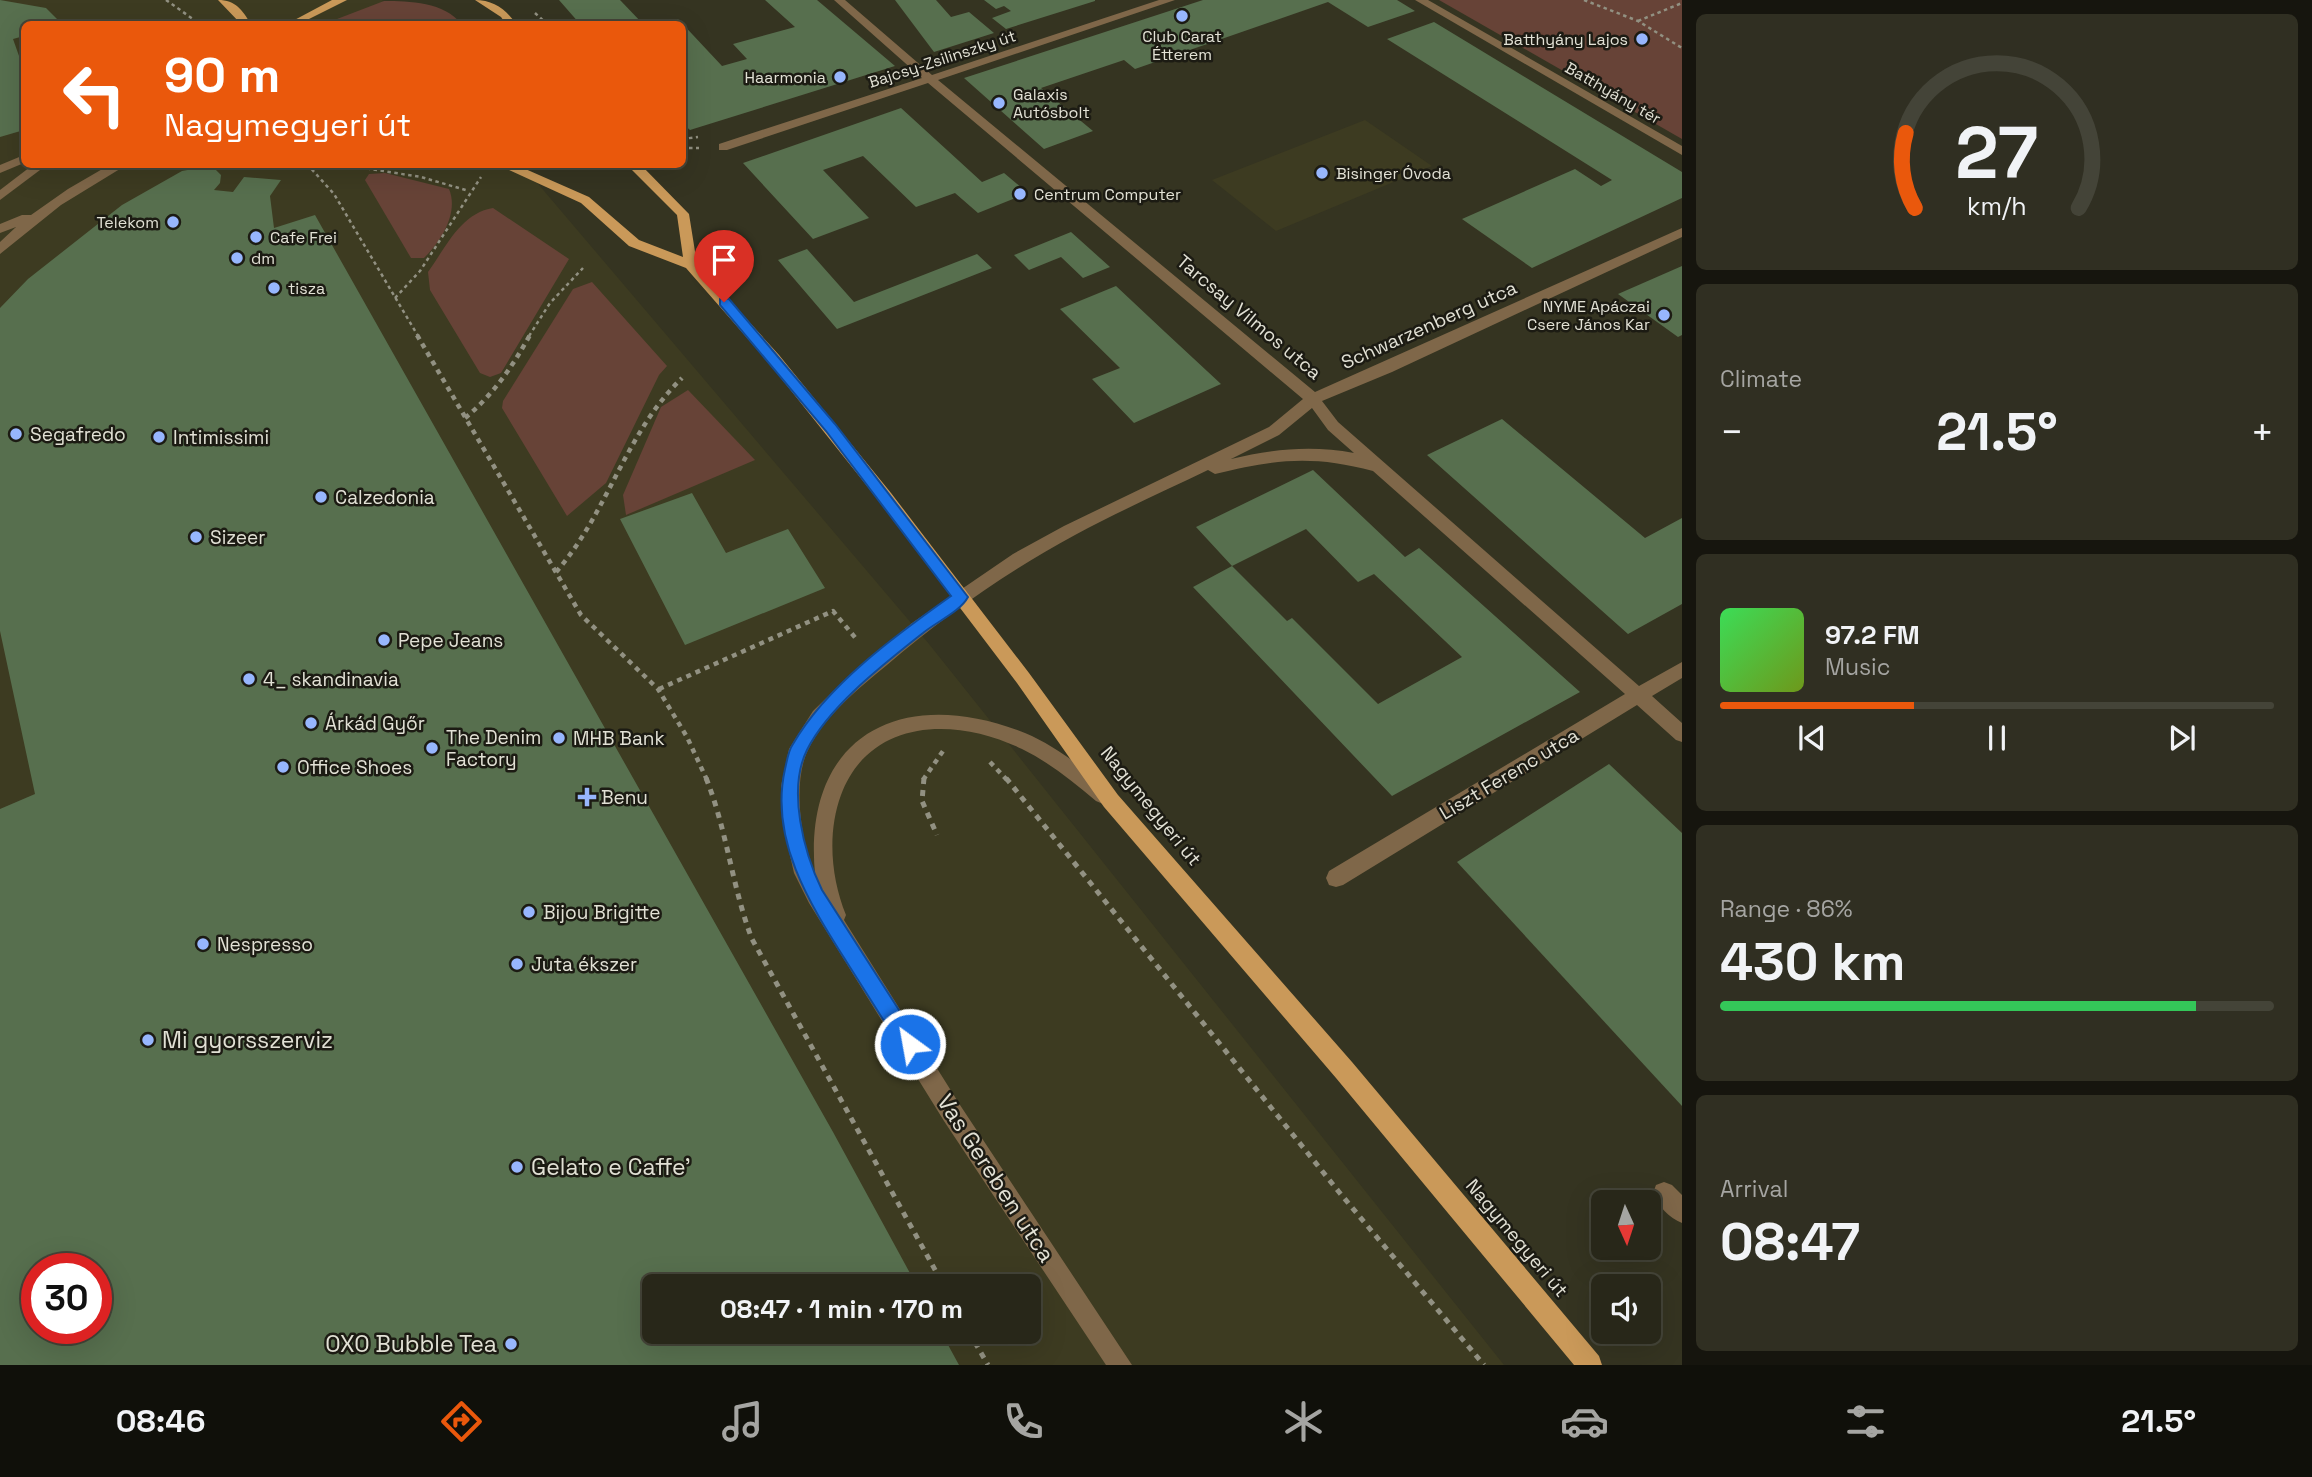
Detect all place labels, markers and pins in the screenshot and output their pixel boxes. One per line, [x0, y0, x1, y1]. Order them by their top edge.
marker: Club Carat Étterem [1174, 8, 1190, 24]
place label: Club Carat Étterem [1142, 26, 1222, 65]
place label: Batthyány Lajos [1503, 29, 1628, 50]
marker: Batthyány Lajos [1634, 31, 1650, 47]
place label: Haarmonia [744, 67, 826, 88]
marker: Haarmonia [832, 69, 848, 85]
place label: Galaxis Autósbolt [1013, 84, 1090, 123]
marker: Galaxis Autósbolt [991, 95, 1007, 111]
place label: Bisinger Óvoda [1336, 163, 1451, 184]
marker: Bisinger Óvoda [1314, 165, 1330, 181]
place label: Centrum Computer [1034, 184, 1181, 205]
marker: Centrum Computer [1012, 186, 1028, 202]
place label: Telekom [97, 212, 159, 233]
marker: Telekom [165, 214, 181, 230]
place label: Cafe Frei [270, 227, 337, 248]
marker: Cafe Frei [248, 229, 264, 245]
pin [694, 230, 754, 302]
place label: dm [251, 248, 275, 269]
marker: dm [229, 250, 245, 266]
place label: tisza [288, 278, 325, 299]
marker: tisza [266, 280, 282, 296]
place label: NYME Apáczai Csere János Kar [1527, 296, 1650, 335]
marker: NYME Apáczai Csere János Kar [1656, 307, 1672, 323]
place label: Segafredo [30, 422, 126, 447]
place label: Intimissimi [173, 425, 269, 450]
marker: Segafredo [8, 426, 24, 442]
marker: Intimissimi [151, 429, 167, 445]
place label: Calzedonia [335, 485, 435, 510]
marker: Calzedonia [313, 489, 329, 505]
place label: Sizeer [210, 525, 266, 550]
marker: Sizeer [188, 529, 204, 545]
place label: Pepe Jeans [398, 628, 503, 653]
marker: Pepe Jeans [376, 632, 392, 648]
place label: 4_ skandinavia [263, 667, 399, 692]
marker: 4_ skandinavia [241, 671, 257, 687]
place label: Árkád Győr [325, 711, 425, 736]
marker: Árkád Győr [303, 715, 319, 731]
place label: The Denim Factory [446, 725, 541, 772]
place label: MHB Bank [573, 726, 665, 751]
marker: MHB Bank [551, 730, 567, 746]
marker: The Denim Factory [424, 740, 440, 756]
place label: Office Shoes [297, 755, 412, 780]
marker: Office Shoes [275, 759, 291, 775]
place label: Benu [601, 785, 648, 810]
marker: Benu [579, 789, 595, 805]
place label: Bijou Brigitte [543, 900, 661, 925]
marker: Bijou Brigitte [521, 904, 537, 920]
place label: Nespresso [217, 932, 313, 957]
marker: Nespresso [195, 936, 211, 952]
place label: Juta ékszer [531, 952, 637, 977]
marker: Juta ékszer [509, 956, 525, 972]
place label: Mi gyorsszerviz [162, 1025, 333, 1055]
marker: Mi gyorsszerviz [140, 1032, 156, 1048]
place label: Gelato e Caffe' [531, 1152, 691, 1182]
marker: Gelato e Caffe' [509, 1159, 525, 1175]
place label: OXO Bubble Tea [325, 1329, 497, 1359]
marker: OXO Bubble Tea [503, 1336, 519, 1352]

